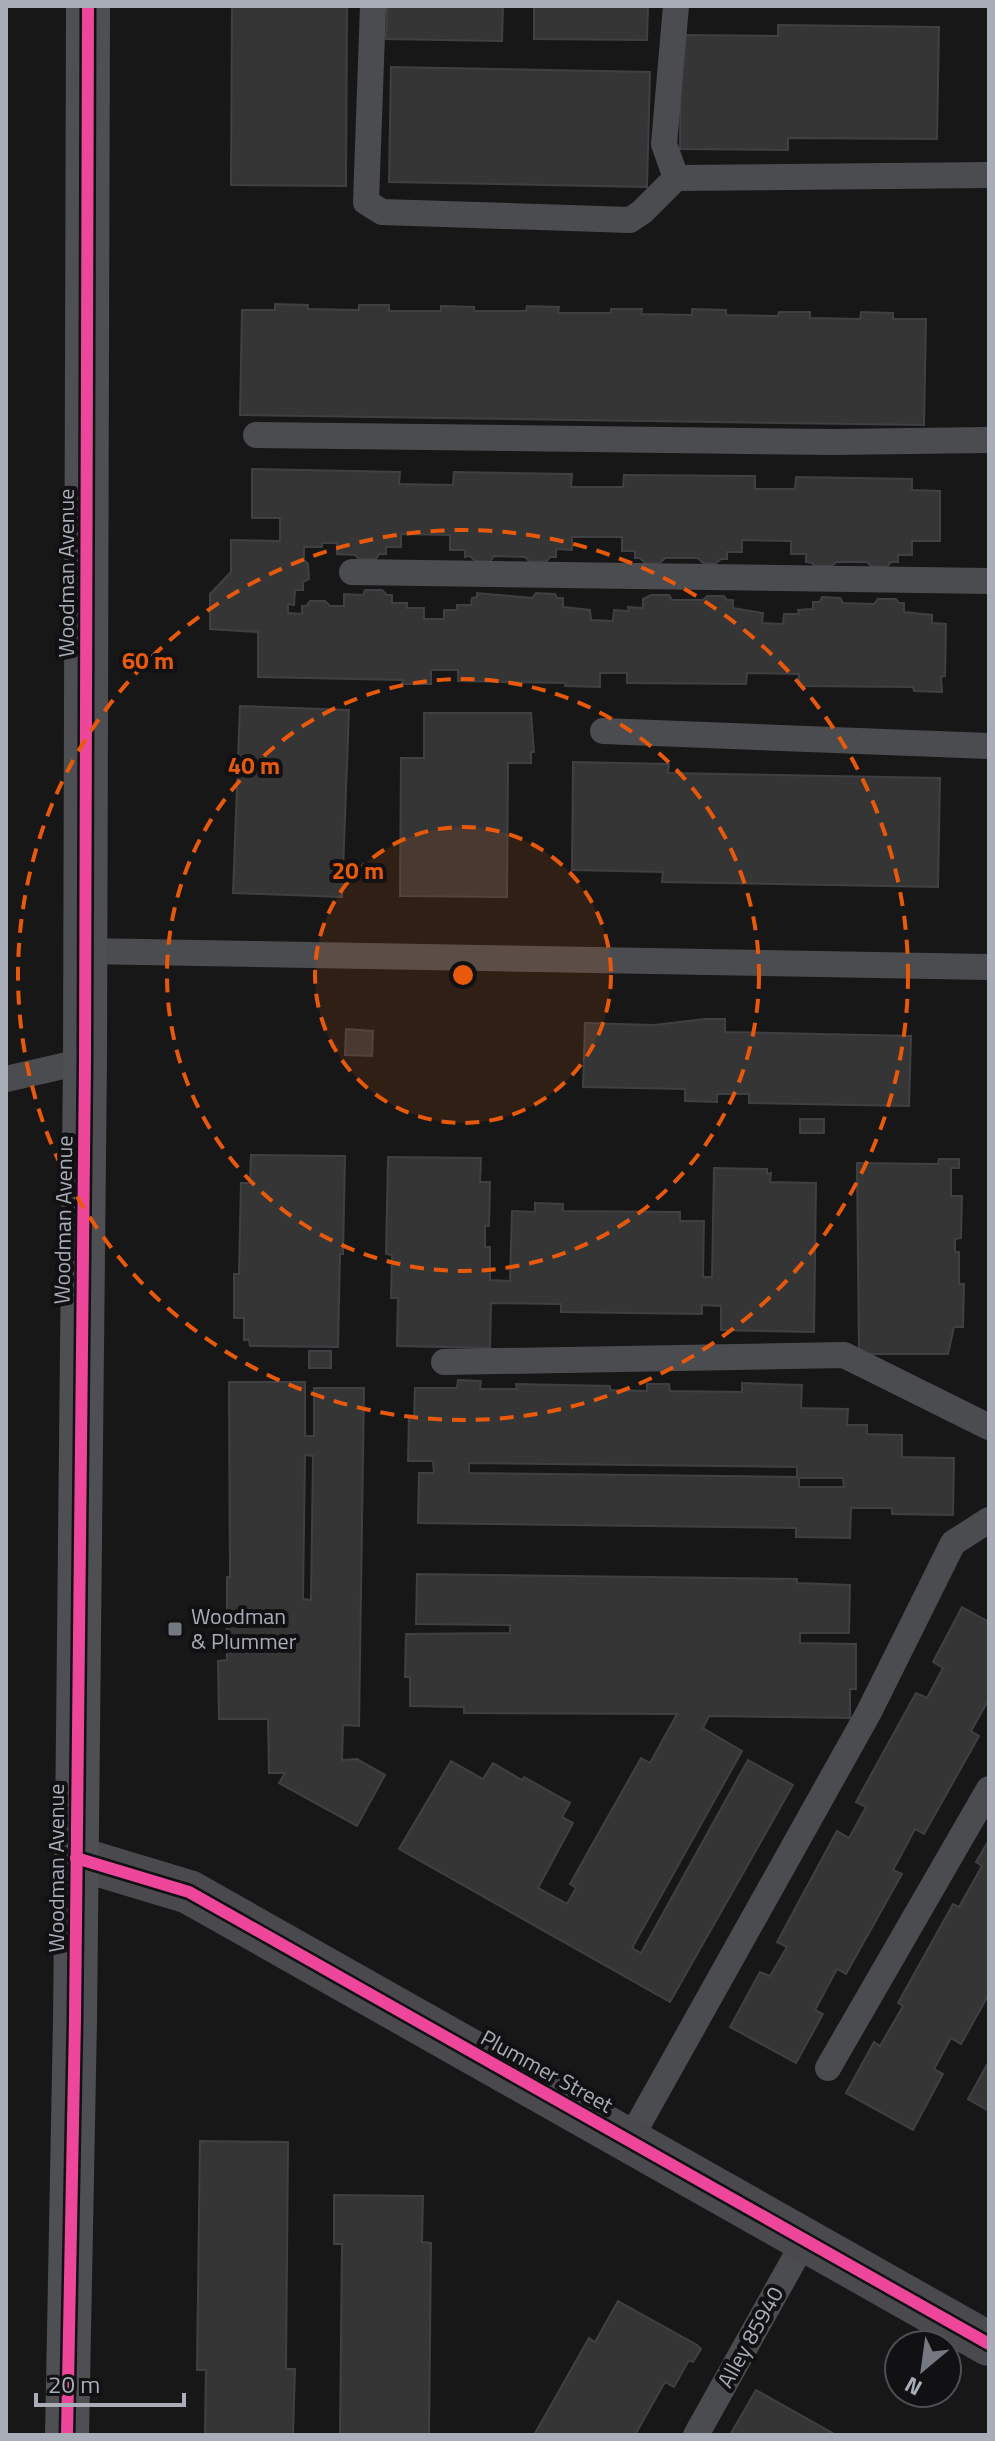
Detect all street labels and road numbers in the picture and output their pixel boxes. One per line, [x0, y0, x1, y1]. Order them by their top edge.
street label: Woodman Avenue [49, 489, 83, 657]
street label: Woodman Avenue [45, 1135, 81, 1305]
street label: Woodman Avenue [39, 1784, 73, 1952]
street label: Plummer Street [475, 2021, 620, 2122]
street label: Alley 85940 [708, 2280, 792, 2394]

